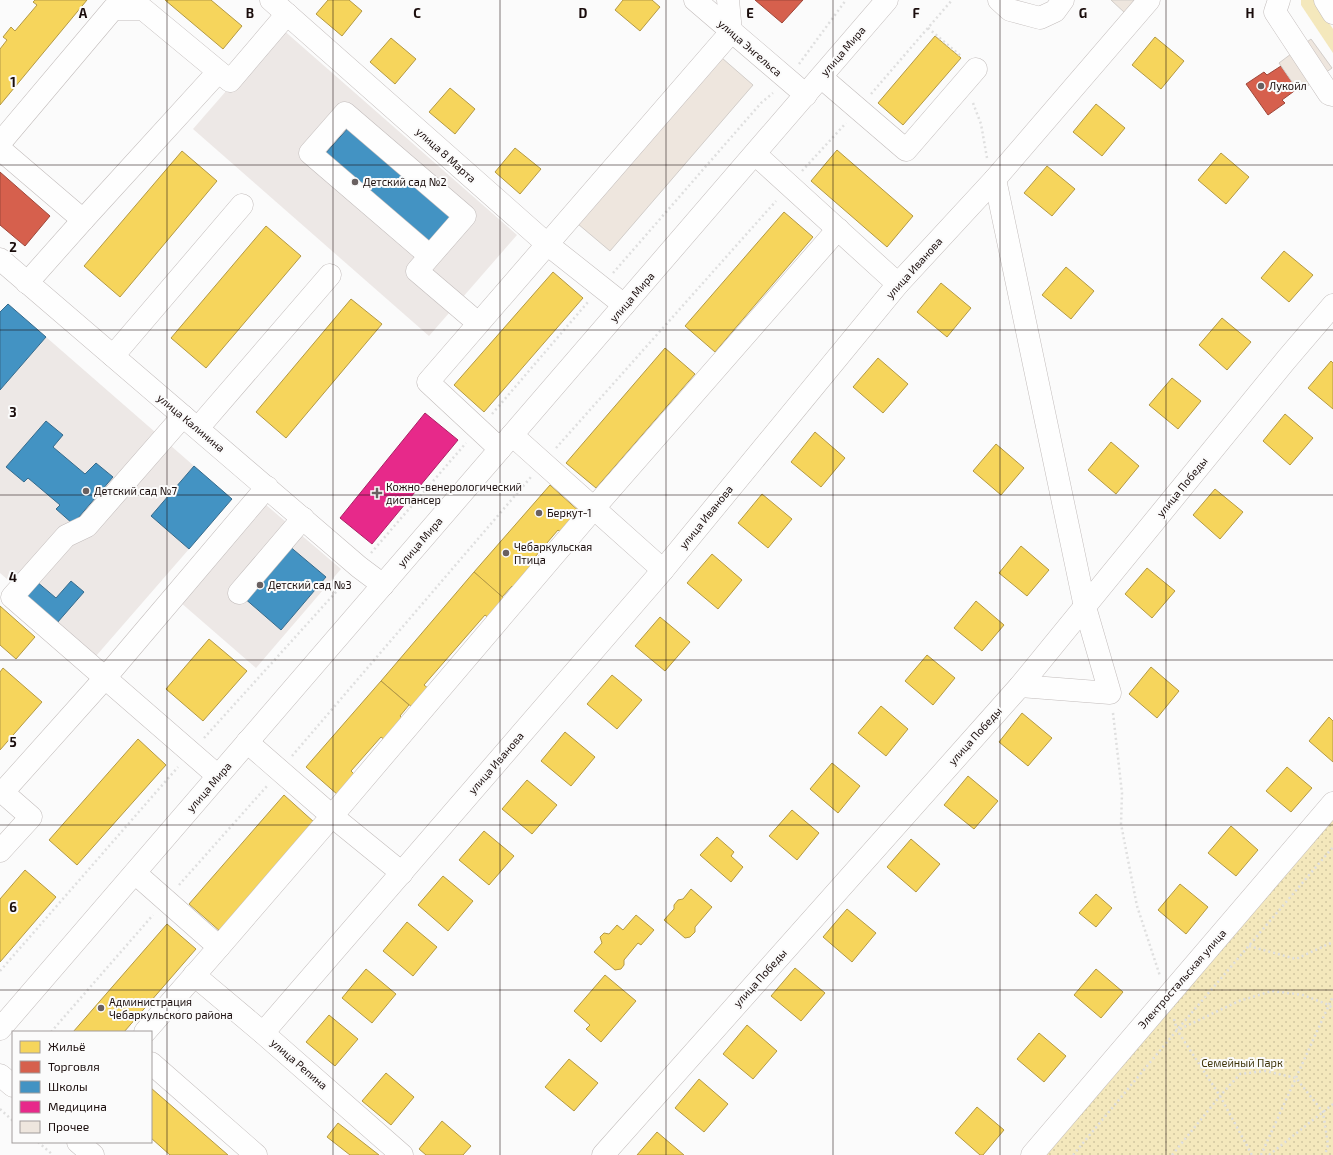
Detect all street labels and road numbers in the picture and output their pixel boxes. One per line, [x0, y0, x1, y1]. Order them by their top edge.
street label: улица Энгельса [715, 16, 785, 80]
street label: улица Мира [817, 23, 869, 79]
street label: улица 8 Марта [413, 124, 479, 186]
street label: улица Иванова [883, 234, 945, 302]
street label: улица Мира [606, 269, 658, 325]
street label: улица Калинина [154, 391, 228, 455]
street label: улица Победы [1153, 454, 1211, 520]
street label: улица Иванова [676, 482, 736, 552]
street label: улица Мира [394, 514, 446, 570]
street label: улица Победы [945, 704, 1005, 768]
street label: улица Иванова [465, 729, 527, 797]
street label: улица Мира [183, 759, 235, 815]
street label: Электростальская улица [1135, 926, 1229, 1032]
street label: улица Победы [730, 946, 790, 1010]
street label: улица Репина [268, 1035, 330, 1093]

